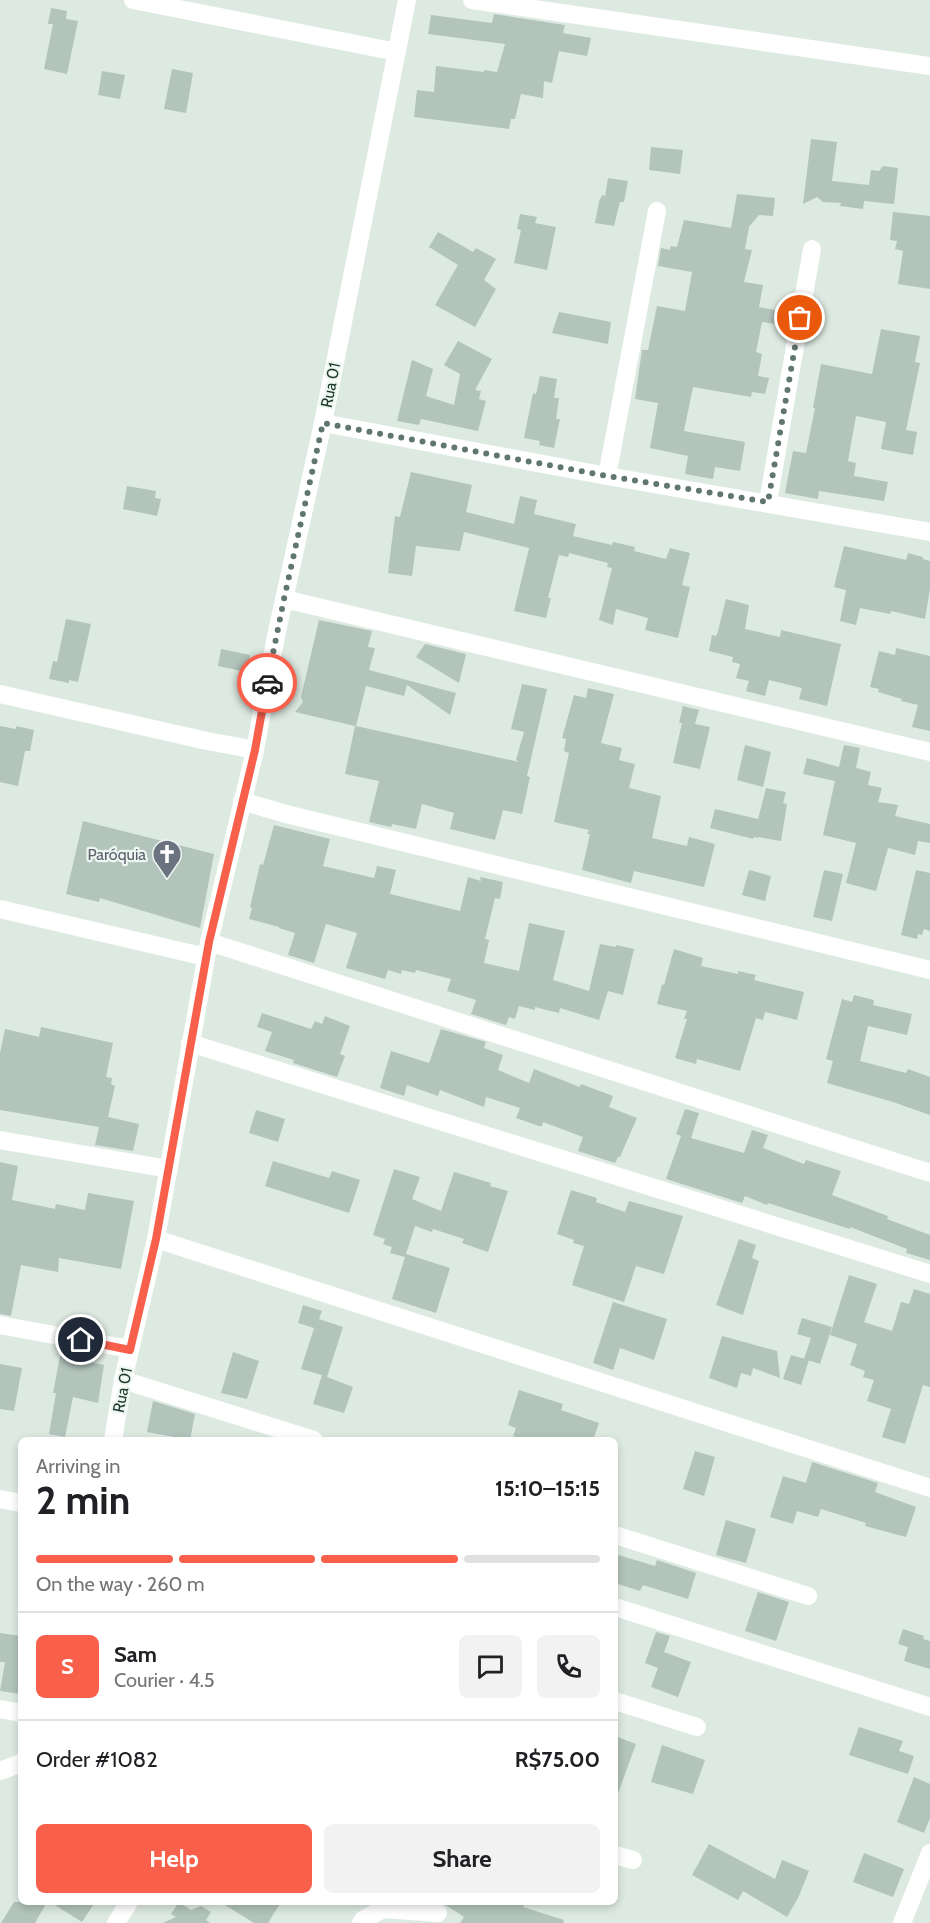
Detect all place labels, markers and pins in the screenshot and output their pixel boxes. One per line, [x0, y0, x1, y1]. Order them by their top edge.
pin [774, 292, 825, 343]
church icon: Paróquia [151, 838, 183, 880]
place label: Paróquia [87, 845, 146, 864]
pin [55, 1314, 106, 1365]

